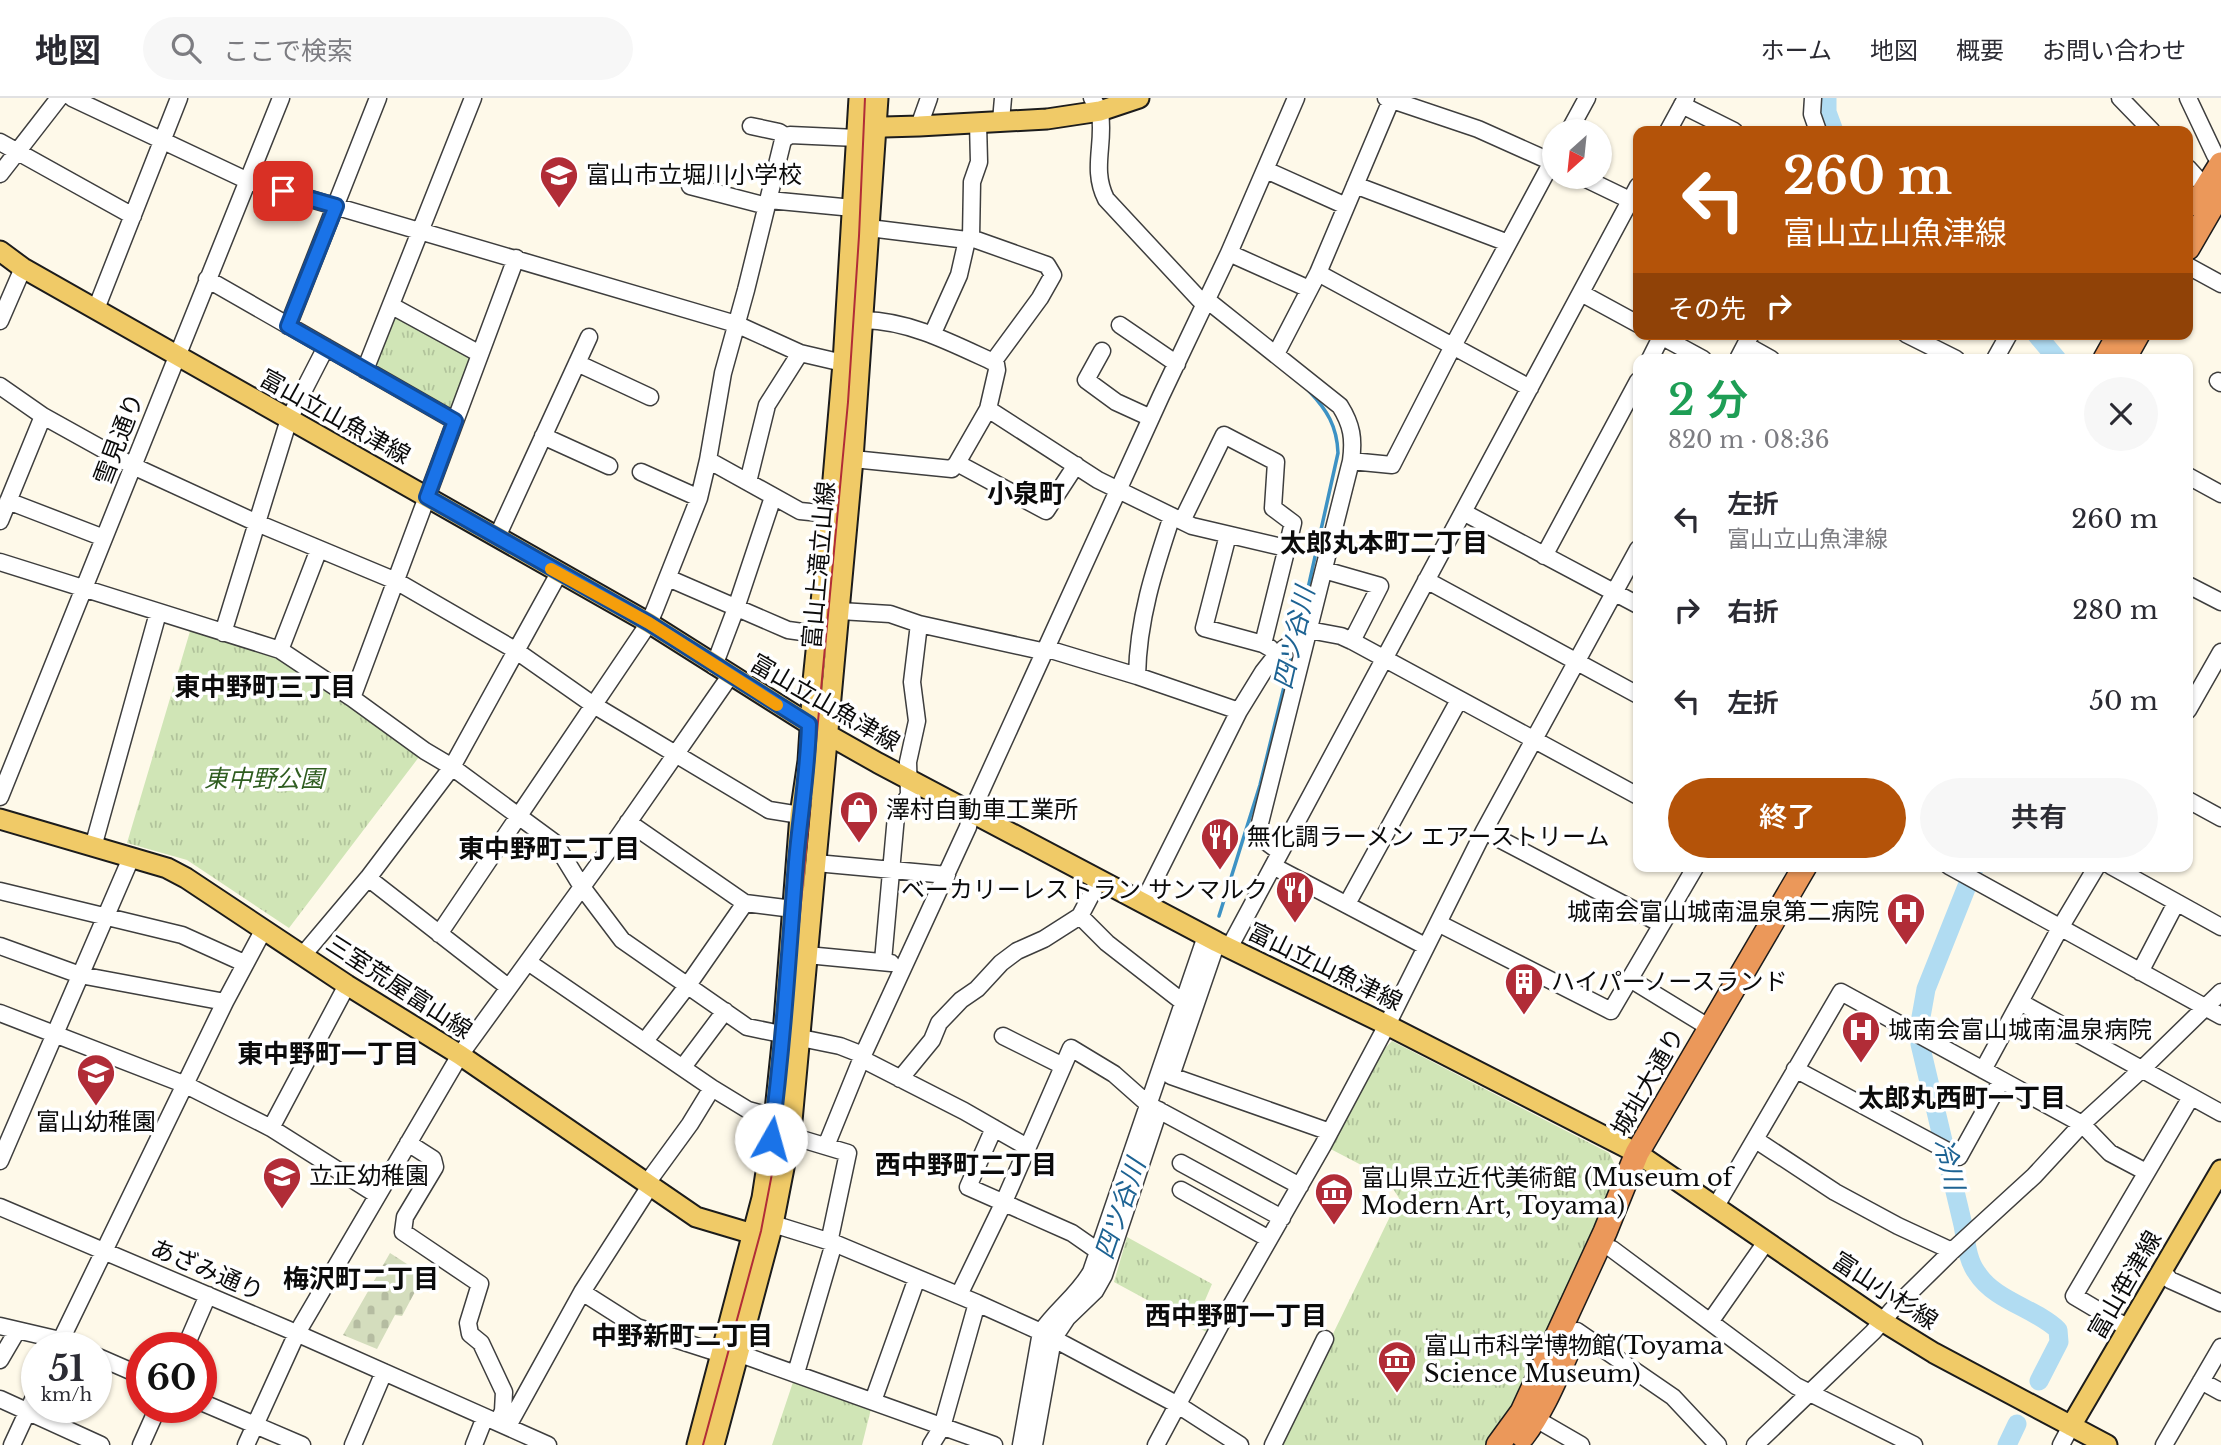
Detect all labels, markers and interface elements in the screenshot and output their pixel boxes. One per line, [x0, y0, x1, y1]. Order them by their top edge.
search box [143, 17, 633, 80]
icon: search [167, 29, 205, 67]
text: 地図 [35, 30, 101, 71]
text: ここで検索 [223, 35, 353, 67]
text: ホーム [1761, 36, 1832, 65]
text: 地図 [1870, 36, 1918, 65]
text: 概要 [1956, 36, 2004, 65]
text: お問い合わせ [2042, 36, 2186, 65]
north arrow [1542, 119, 1612, 189]
map controls [1542, 119, 1612, 189]
text: 260 m [1783, 146, 1952, 207]
school or university icon: 富山市立堀川小学校 [538, 154, 580, 209]
icon: left [1668, 154, 1759, 245]
place label: 富山市立堀川小学校 [586, 160, 802, 189]
pin [253, 161, 313, 221]
icon: arrive [264, 172, 302, 210]
text: 富山立山魚津線 [1783, 213, 2007, 253]
icon: right [1760, 287, 1798, 325]
text: その先 [1668, 293, 1746, 325]
street label: 富山立山魚津線 [255, 363, 416, 470]
text: 2 分 [1668, 374, 1748, 426]
button: close [2084, 377, 2158, 451]
street label: 雪見通り [88, 389, 149, 489]
text: 820 m · 08:36 [1668, 426, 1829, 454]
district label: 小泉町 [987, 478, 1065, 510]
street label: 富山上滝立山線 [797, 480, 840, 650]
text: 左折 [1727, 488, 1779, 520]
icon: left [1668, 500, 1706, 538]
text: 260 m [2071, 503, 2158, 535]
text: 富山立山魚津線 [1727, 525, 1888, 553]
district label: 太郎丸本町二丁目 [1280, 527, 1488, 559]
water label: 四ツ谷川 [1267, 581, 1322, 692]
icon: right [1668, 591, 1706, 629]
text: 280 m [2072, 594, 2158, 626]
text: 右折 [1727, 596, 1779, 628]
street label: 富山立山魚津線 [745, 648, 905, 757]
district label: 東中野町三丁目 [174, 671, 356, 703]
icon: left [1668, 682, 1706, 720]
text: 50 m [2089, 685, 2158, 717]
text: 左折 [1727, 687, 1779, 719]
park label: 東中野公園 [204, 764, 327, 793]
button: 終了 [1668, 778, 1906, 858]
button: 共有 [1920, 778, 2158, 858]
shop icon: 澤村自動車工業所 [838, 789, 880, 844]
place label: 澤村自動車工業所 [886, 795, 1078, 824]
restaurant icon: 無化調ラーメン エアーストリーム [1199, 816, 1241, 871]
place label: 無化調ラーメン エアーストリーム [1247, 822, 1610, 851]
district label: 東中野町二丁目 [458, 833, 640, 865]
restaurant icon: ベーカリーレストラン サンマルク [1274, 869, 1316, 924]
place label: ベーカリーレストラン サンマルク [901, 875, 1268, 904]
hospital icon: 城南会富山城南温泉第二病院 [1885, 891, 1927, 946]
place label: 城南会富山城南温泉第二病院 [1567, 897, 1879, 926]
street label: 富山立山魚津線 [1243, 917, 1407, 1016]
street label: 三室荒屋富山線 [321, 929, 478, 1044]
building icon: ハイパーノースランド [1503, 961, 1545, 1016]
place label: ハイパーノースランド [1551, 967, 1787, 996]
hospital icon: 城南会富山城南温泉病院 [1840, 1009, 1882, 1064]
place label: 城南会富山城南温泉病院 [1888, 1015, 2152, 1044]
street label: 城址大通り [1605, 1023, 1690, 1141]
district label: 東中野町一丁目 [237, 1038, 419, 1070]
school or university icon: 富山幼稚園 [75, 1052, 117, 1107]
district label: 太郎丸西町一丁目 [1858, 1082, 2066, 1114]
position arrow [734, 1102, 808, 1176]
place label: 富山幼稚園 [36, 1107, 156, 1136]
water label: 冷川 [1927, 1135, 1972, 1196]
district label: 西中野町二丁目 [875, 1149, 1057, 1181]
water label: 四ツ谷川 [1088, 1152, 1153, 1263]
school or university icon: 立正幼稚園 [261, 1155, 303, 1210]
place label: 立正幼稚園 [309, 1161, 429, 1190]
place label: 富山県立近代美術館 (Museum of Modern Art, Toyama) [1361, 1163, 1736, 1220]
museum icon: 富山県立近代美術館 (Museum of Modern Art, Toyama) [1313, 1171, 1355, 1226]
street label: 富山笹津線 [2082, 1226, 2167, 1344]
street label: あざみ通り [146, 1233, 268, 1306]
street label: 富山小杉線 [1827, 1246, 1943, 1335]
district label: 梅沢町二丁目 [283, 1263, 439, 1295]
district label: 西中野町一丁目 [1145, 1300, 1327, 1332]
district label: 中野新町二丁目 [591, 1320, 773, 1352]
place label: 富山市科学博物館(Toyama Science Museum) [1424, 1331, 1724, 1388]
speed limit sign: 60 [126, 1332, 217, 1423]
museum icon: 富山市科学博物館(Toyama Science Museum) [1376, 1339, 1418, 1394]
text: 51 [48, 1347, 85, 1390]
text: km/h [41, 1384, 92, 1406]

